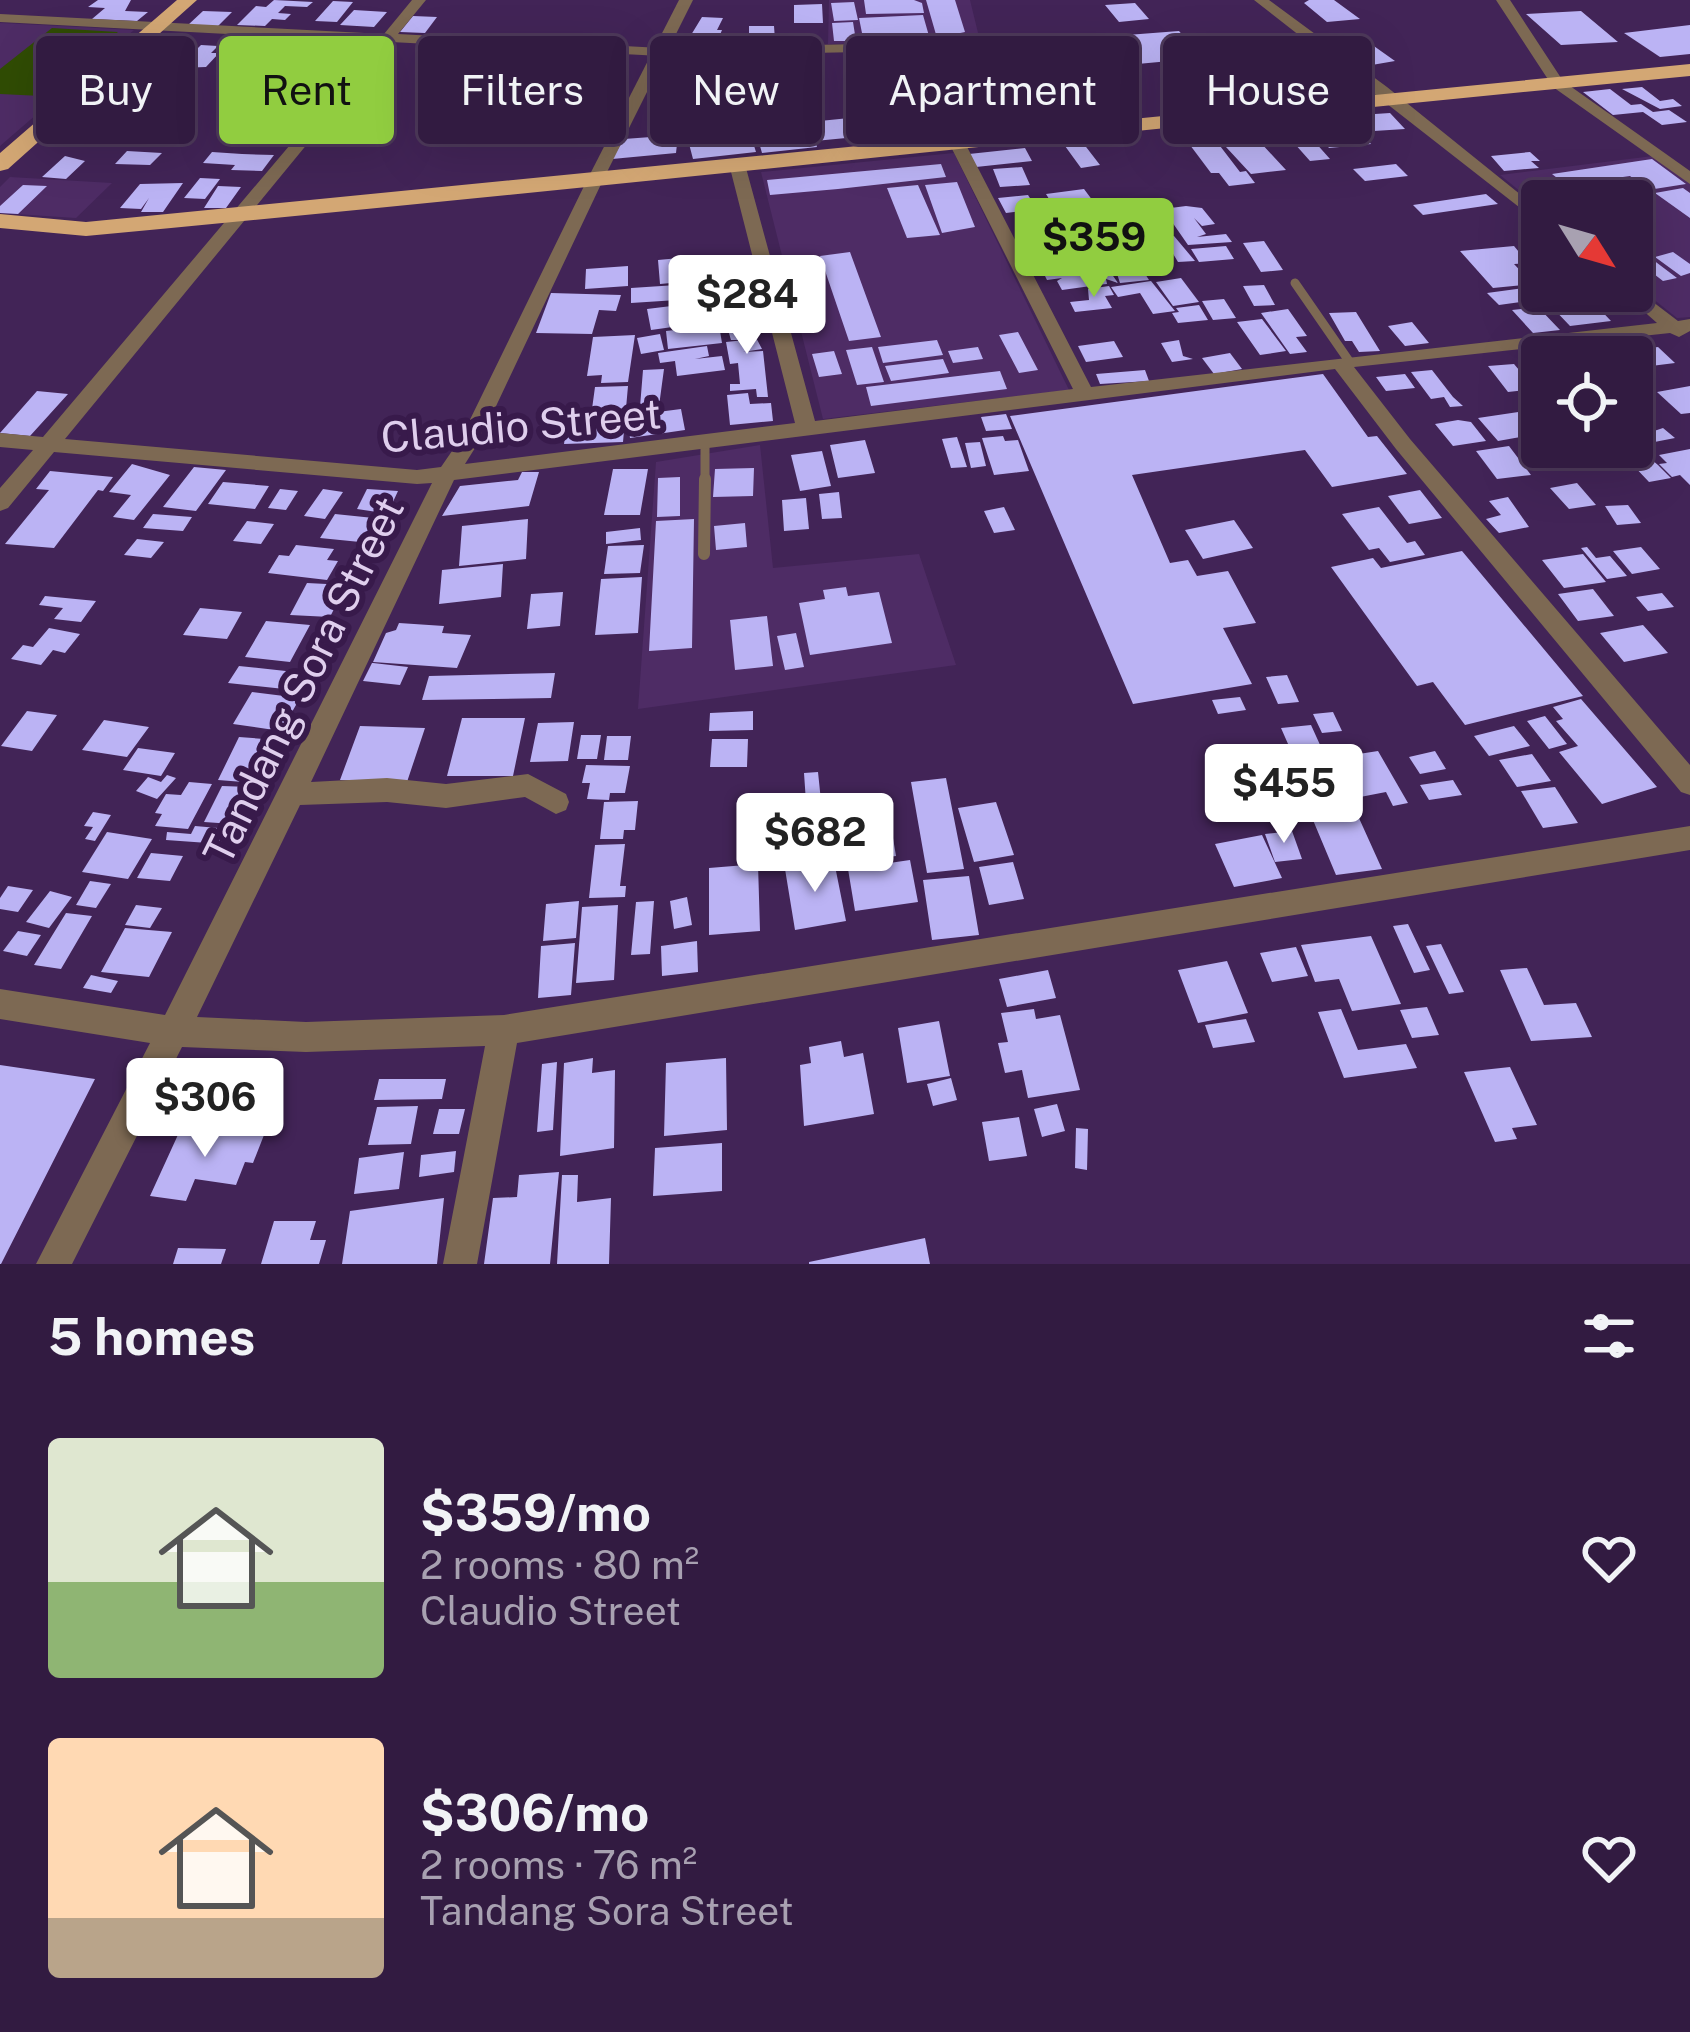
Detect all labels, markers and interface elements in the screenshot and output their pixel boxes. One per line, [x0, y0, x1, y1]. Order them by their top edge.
chip: Buy [36, 36, 195, 144]
chip: Rent [219, 36, 394, 144]
chip: Filters [418, 36, 626, 144]
chip: New [650, 36, 822, 144]
chip: Apartment [846, 36, 1139, 144]
chip: House [1163, 36, 1372, 144]
north arrow [1521, 180, 1653, 312]
map controls [1521, 180, 1653, 468]
pin: $359 [1023, 198, 1165, 300]
text: $359 [1042, 214, 1146, 260]
pin: $284 [676, 255, 818, 357]
text: $284 [696, 271, 798, 317]
button: locate [1521, 336, 1653, 468]
street label: Claudio Street [379, 388, 663, 462]
street label: Tandang Sora Street [193, 488, 413, 872]
pin: $455 [1213, 744, 1355, 846]
text: $455 [1232, 760, 1336, 806]
pin: $682 [744, 793, 886, 895]
text: $682 [763, 809, 867, 855]
pin: $306 [134, 1058, 276, 1160]
text: $306 [153, 1074, 257, 1120]
icon: filters [1576, 1303, 1642, 1369]
text: 5 homes [48, 1307, 255, 1366]
text: $359/mo [420, 1483, 651, 1542]
icon: home [144, 1486, 288, 1630]
icon: heart [1576, 1525, 1642, 1591]
text: 2 rooms · 80 m² [420, 1542, 699, 1588]
text: Claudio Street [420, 1588, 681, 1634]
text: $306/mo [420, 1783, 649, 1842]
icon: home [144, 1786, 288, 1930]
icon: heart [1576, 1825, 1642, 1891]
text: 2 rooms · 76 m² [420, 1842, 697, 1888]
text: Tandang Sora Street [420, 1888, 794, 1934]

